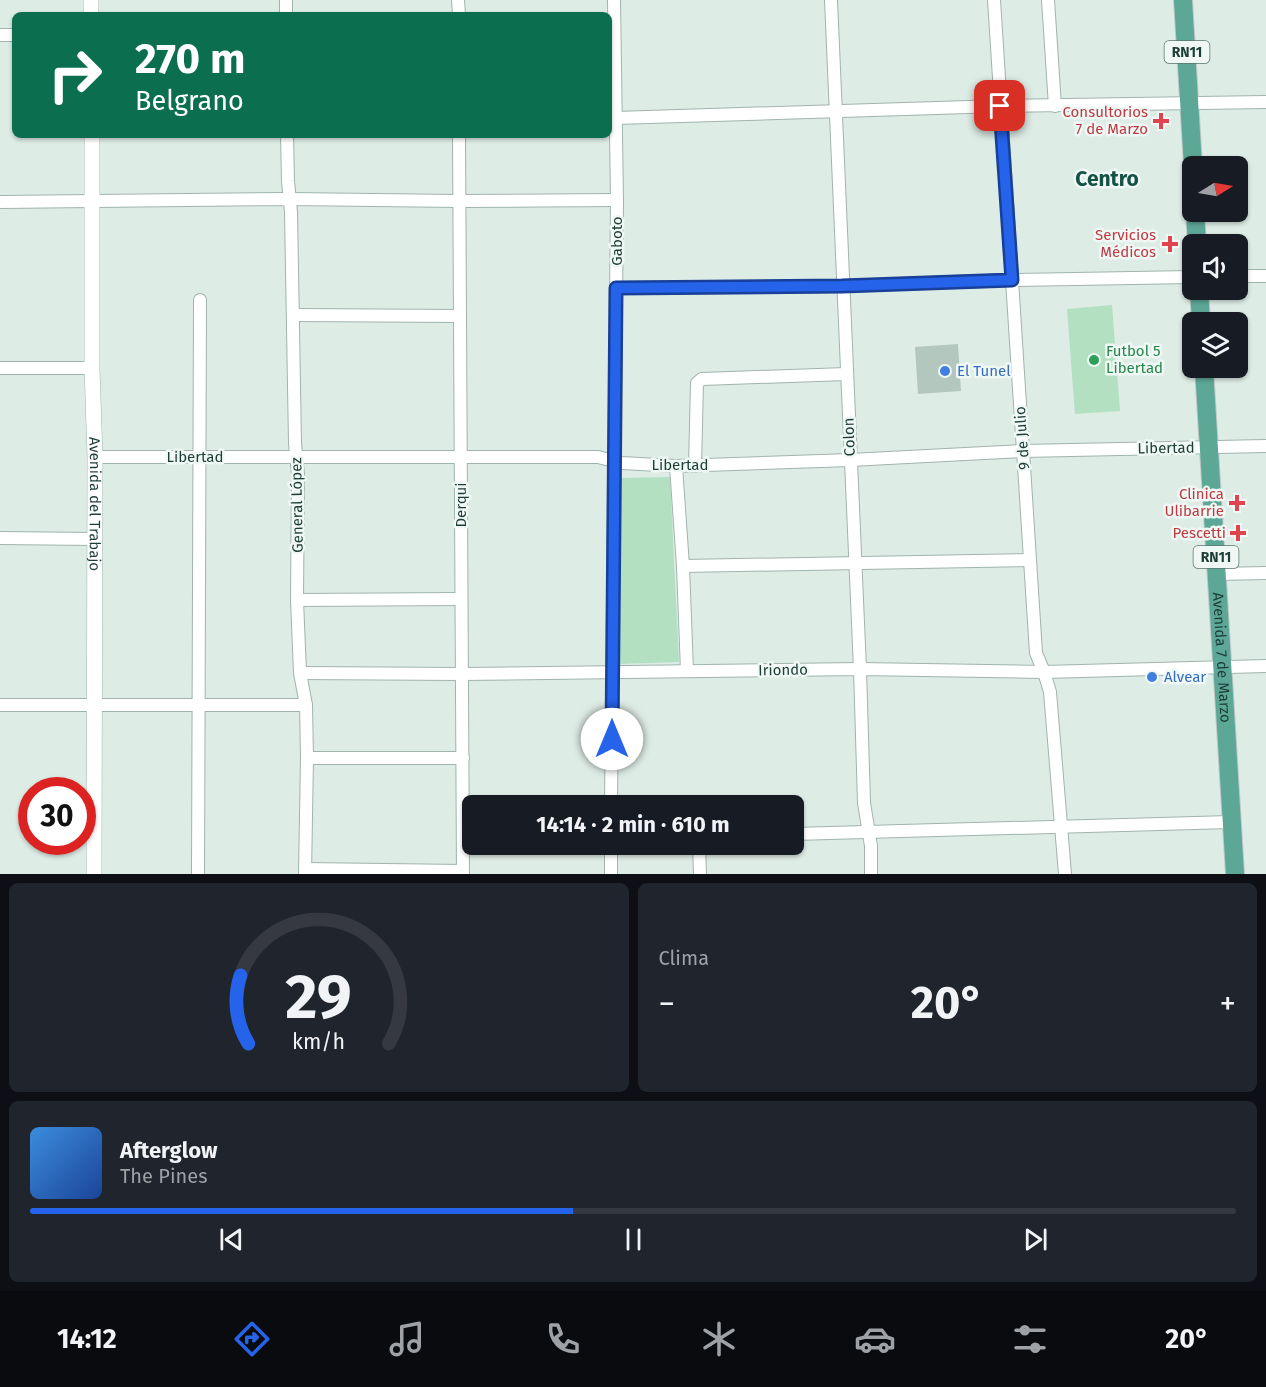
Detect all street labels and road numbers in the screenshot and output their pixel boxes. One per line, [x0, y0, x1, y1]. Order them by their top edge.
road number: RN11 [1164, 41, 1210, 63]
street label: Gaboto [608, 216, 626, 266]
street label: 9 de Julio [1011, 406, 1033, 470]
street label: Colon [839, 417, 859, 457]
street label: Avenida del Trabajo [85, 436, 104, 571]
street label: Libertad [1137, 439, 1195, 457]
street label: Libertad [166, 448, 224, 466]
street label: Libertad [651, 456, 709, 474]
street label: General López [287, 457, 307, 553]
street label: Derqui [452, 482, 470, 528]
road number: RN11 [1194, 546, 1238, 568]
street label: Avenida 7 de Marzo [1209, 592, 1235, 723]
street label: Iriondo [758, 661, 808, 679]

